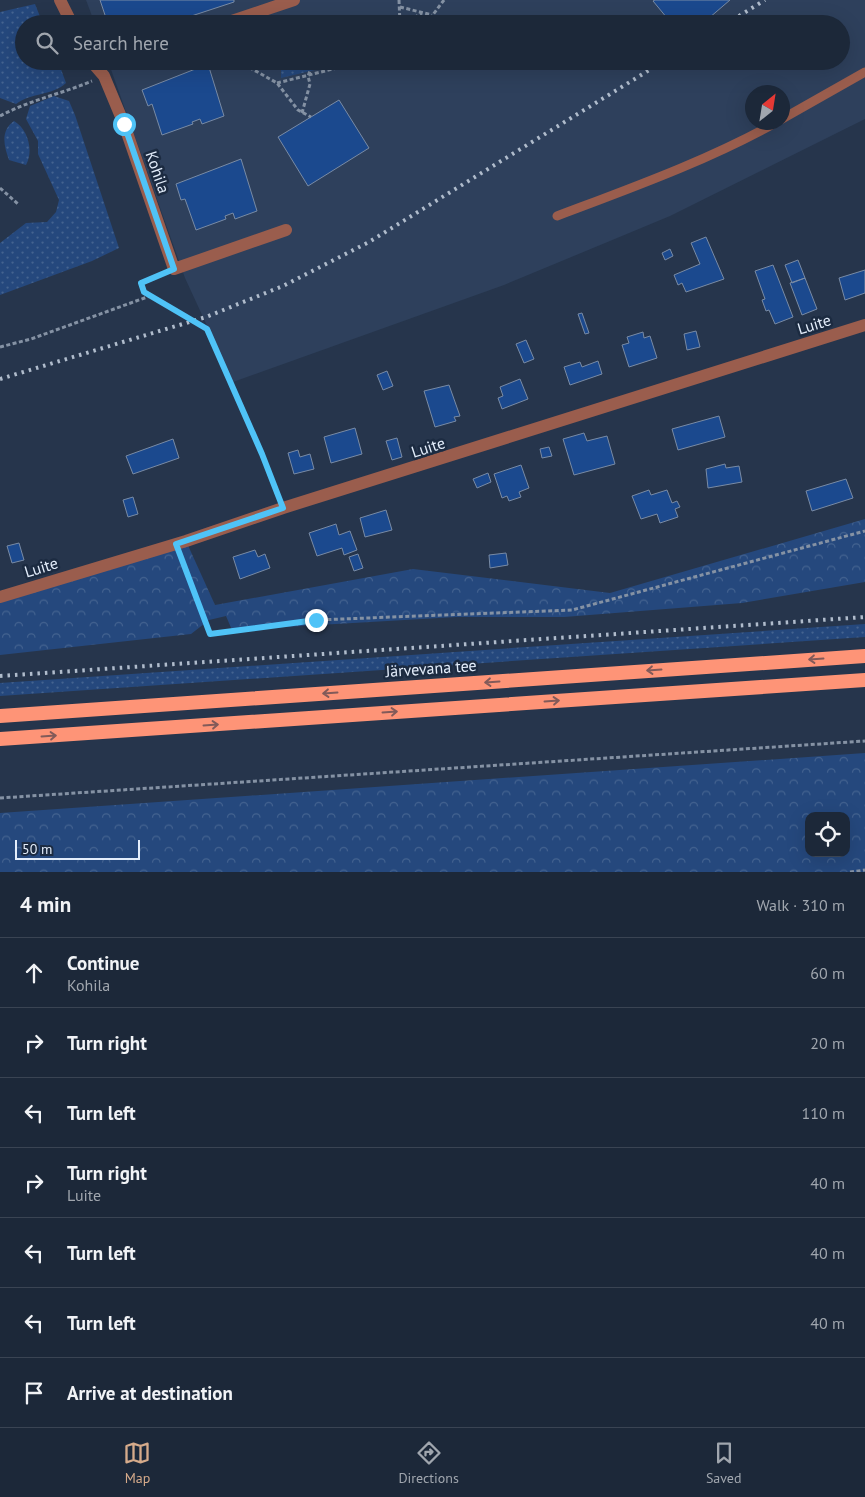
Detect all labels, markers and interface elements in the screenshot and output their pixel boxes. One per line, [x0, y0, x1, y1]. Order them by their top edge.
search box [15, 15, 850, 70]
icon: search [33, 29, 61, 57]
text: Search here [73, 31, 169, 55]
north arrow [745, 85, 790, 130]
route start [113, 113, 136, 136]
street label: Kohila [142, 148, 174, 196]
street label: Luite [795, 309, 833, 339]
street label: Luite [409, 432, 447, 462]
street label: Luite [22, 552, 60, 582]
route end [305, 609, 328, 632]
street label: Järvevana tee [384, 655, 477, 681]
one-way arrow [809, 655, 825, 664]
one-way arrow [647, 666, 663, 675]
one-way arrow [484, 677, 500, 686]
one-way arrow [322, 688, 338, 698]
one-way arrow [544, 697, 560, 706]
one-way arrow [382, 708, 398, 717]
one-way arrow [202, 720, 218, 729]
one-way arrow [40, 731, 56, 740]
map controls [805, 812, 850, 857]
button: locate [805, 812, 850, 857]
scale bar [15, 837, 140, 860]
text: 50 m [22, 840, 52, 858]
text: 4 min [20, 891, 71, 918]
text: Walk · 310 m [756, 895, 845, 915]
text: Continue [67, 951, 139, 975]
icon: ahead [20, 959, 48, 987]
text: 60 m [810, 963, 845, 983]
text: Kohila [67, 975, 110, 995]
icon: right [20, 1029, 48, 1057]
text: Turn right [67, 1031, 147, 1055]
text: 20 m [810, 1033, 845, 1053]
icon: left [20, 1099, 48, 1127]
text: Turn left [67, 1101, 136, 1125]
text: 110 m [802, 1103, 845, 1123]
text: Turn right [67, 1161, 147, 1185]
icon: right [20, 1169, 48, 1197]
text: 40 m [810, 1173, 845, 1193]
text: Luite [67, 1185, 101, 1205]
icon: left [20, 1239, 48, 1267]
text: Turn left [67, 1241, 136, 1265]
text: 40 m [810, 1243, 845, 1263]
icon: left [20, 1309, 48, 1337]
text: Turn left [67, 1311, 136, 1335]
text: 40 m [810, 1313, 845, 1333]
icon: arrive [20, 1379, 48, 1407]
text: Arrive at destination [67, 1381, 233, 1405]
tab: Map [123, 1439, 151, 1487]
tab: Directions [398, 1439, 459, 1487]
tab: Saved [706, 1439, 742, 1487]

